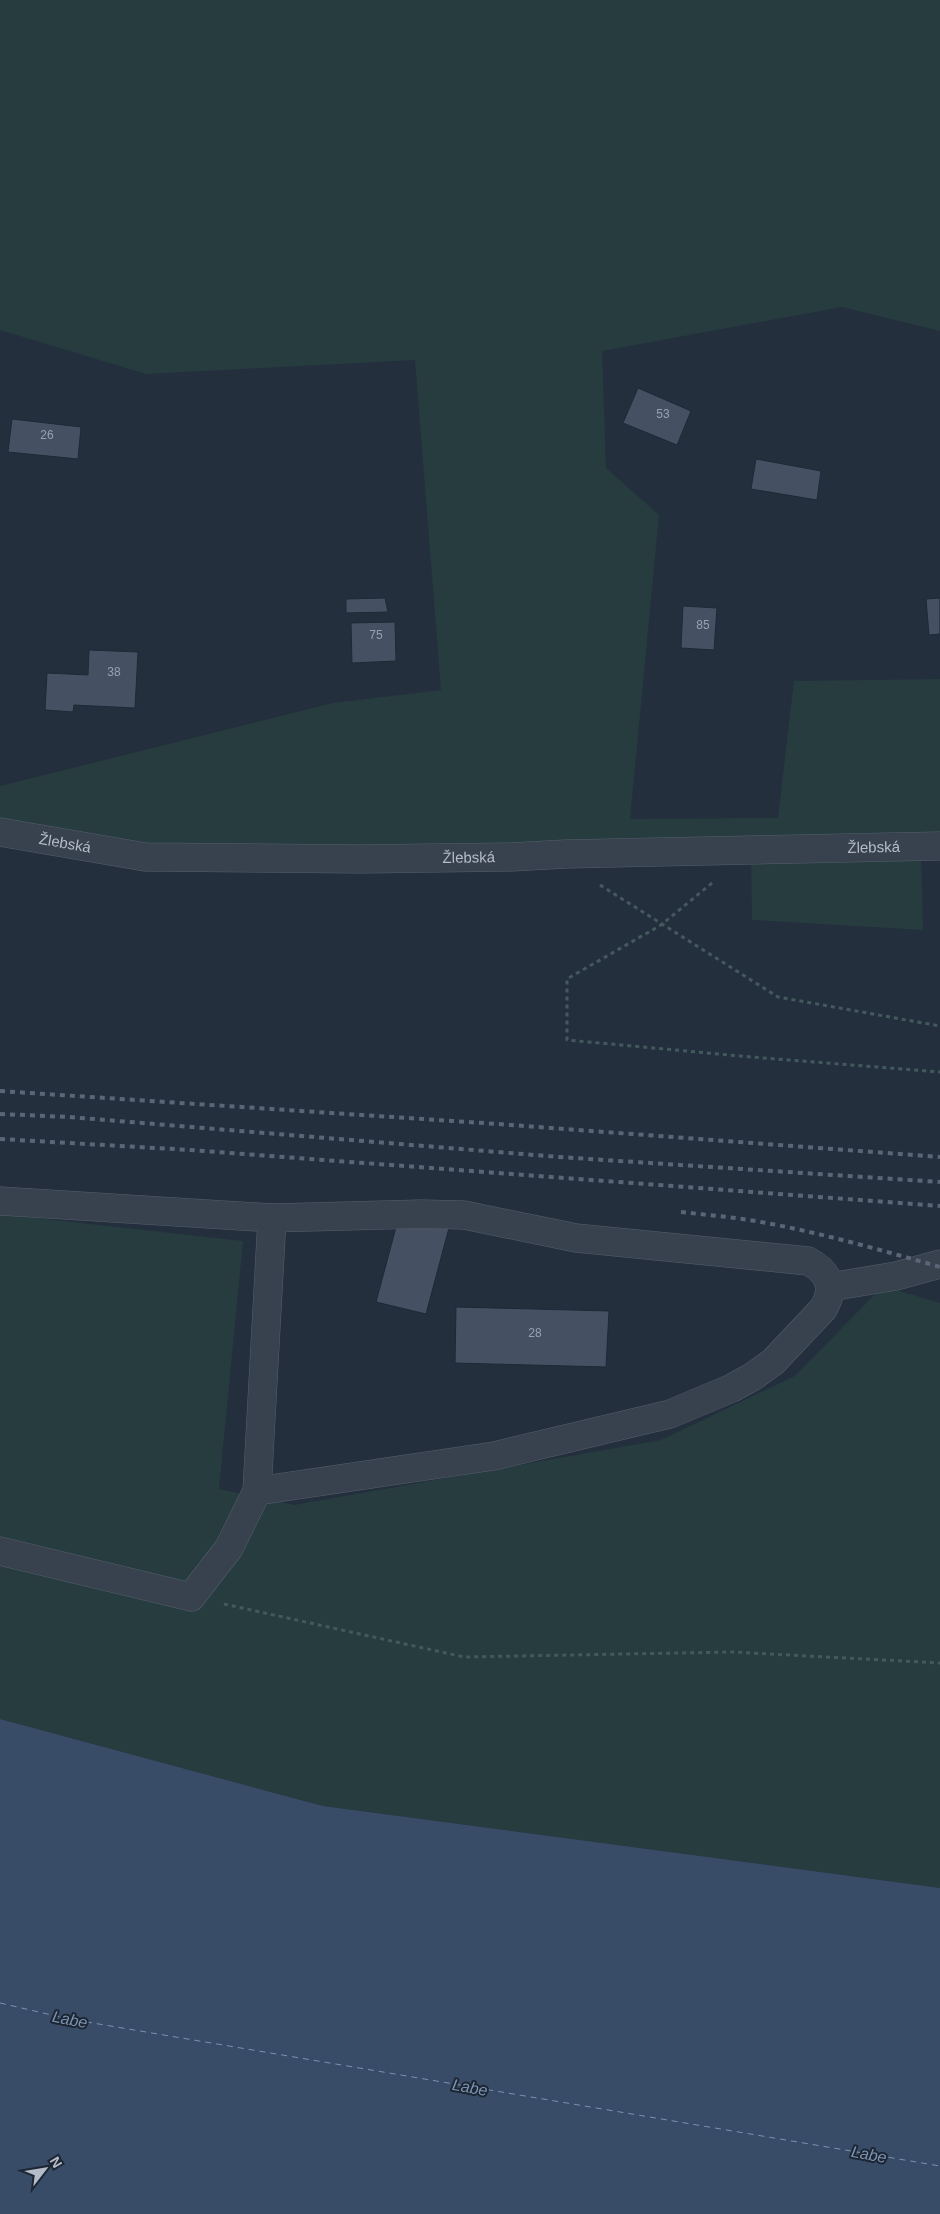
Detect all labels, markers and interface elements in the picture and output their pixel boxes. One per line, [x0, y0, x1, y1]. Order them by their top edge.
house number: 53 [656, 407, 670, 421]
house number: 26 [40, 428, 54, 442]
house number: 85 [696, 618, 710, 632]
house number: 75 [369, 628, 383, 642]
house number: 38 [107, 665, 121, 679]
street label: Žlebská [38, 830, 93, 856]
street label: Žlebská [847, 838, 901, 856]
street label: Žlebská [442, 848, 496, 866]
house number: 28 [528, 1326, 542, 1340]
water label: Labe [51, 2008, 89, 2031]
water label: Labe [451, 2076, 489, 2099]
water label: Labe [850, 2143, 888, 2166]
north arrow [20, 2144, 70, 2194]
text: N [47, 2154, 66, 2171]

